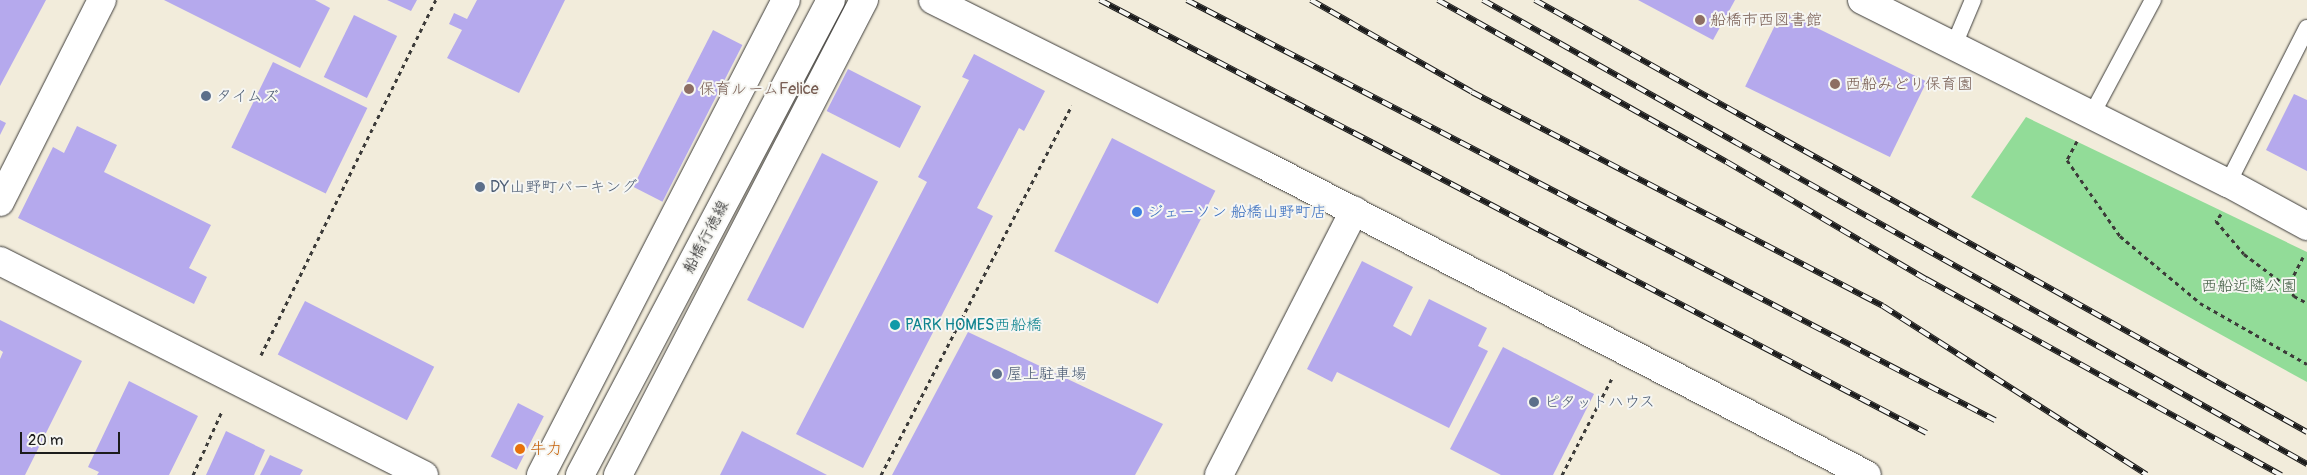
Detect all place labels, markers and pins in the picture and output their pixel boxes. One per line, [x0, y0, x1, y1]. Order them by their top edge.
place label: 船橋市西図書館 [1710, 10, 1822, 30]
marker: 船橋市西図書館 [1694, 14, 1706, 26]
place label: 西船みどり保育園 [1845, 74, 1973, 94]
marker: 西船みどり保育園 [1829, 78, 1841, 90]
place label: 保育ルームFelice [699, 79, 819, 99]
marker: 保育ルームFelice [683, 83, 695, 95]
place label: タイムズ [216, 86, 280, 106]
marker: タイムズ [200, 90, 212, 102]
place label: DY山野町パーキング [490, 177, 637, 197]
marker: DY山野町パーキング [474, 181, 486, 193]
place label: ジェーソン 船橋山野町店 [1147, 202, 1326, 222]
marker: ジェーソン 船橋山野町店 [1131, 206, 1143, 218]
place label: PARK HOMES西船橋 [905, 315, 1042, 335]
marker: PARK HOMES西船橋 [889, 319, 901, 331]
place label: 屋上駐車場 [1007, 364, 1087, 384]
marker: 屋上駐車場 [991, 368, 1003, 380]
place label: ピタットハウス [1544, 392, 1656, 412]
marker: ピタットハウス [1528, 396, 1540, 408]
place label: 牛力 [530, 439, 562, 459]
marker: 牛力 [514, 443, 526, 455]

